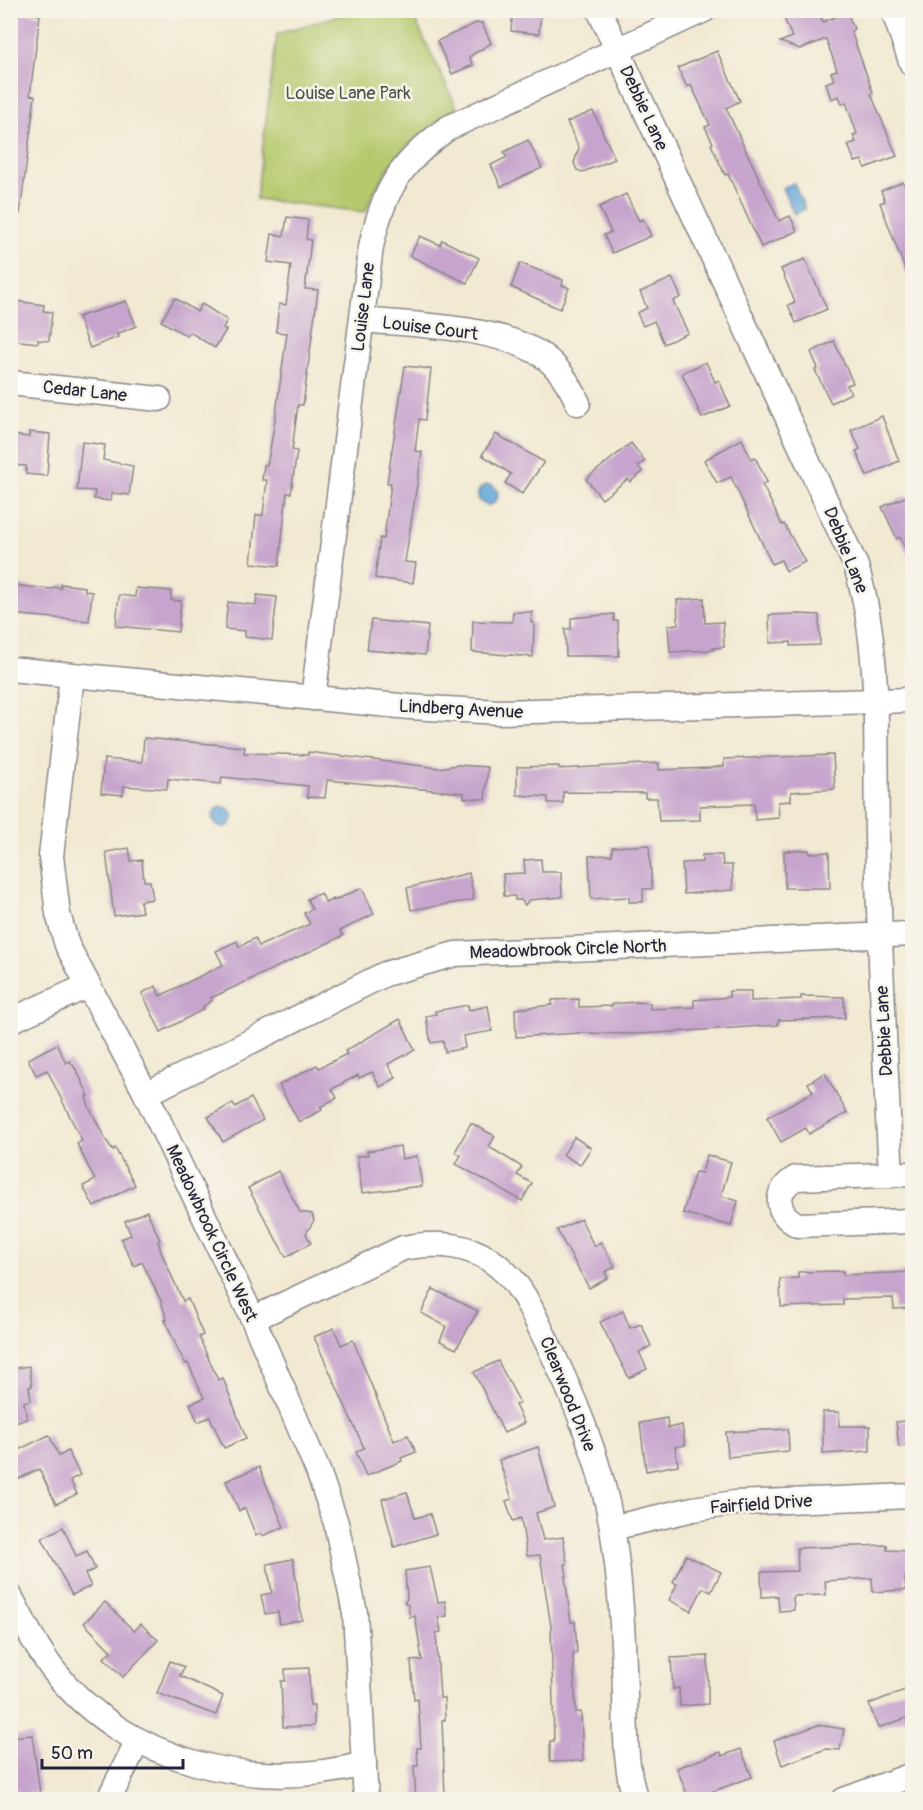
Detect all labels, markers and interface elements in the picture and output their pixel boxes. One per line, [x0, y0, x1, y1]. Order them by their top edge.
street label: Debbie Lane [614, 62, 673, 154]
park label: Louise Lane Park [285, 82, 411, 105]
street label: Louise Lane [347, 261, 380, 353]
street label: Louise Court [381, 311, 480, 346]
street label: Cedar Lane [42, 376, 128, 407]
street label: Debbie Lane [818, 504, 873, 597]
street label: Lindberg Avenue [398, 695, 524, 724]
street label: Meadowbrook Circle North [469, 935, 667, 964]
street label: Debbie Lane [871, 985, 898, 1077]
street label: Meadowbrook Circle West [160, 1141, 263, 1326]
street label: Clearwood Drive [534, 1333, 601, 1455]
street label: Fairfield Drive [709, 1489, 813, 1520]
scale bar [42, 1732, 183, 1770]
text: 50 m [51, 1742, 93, 1765]

